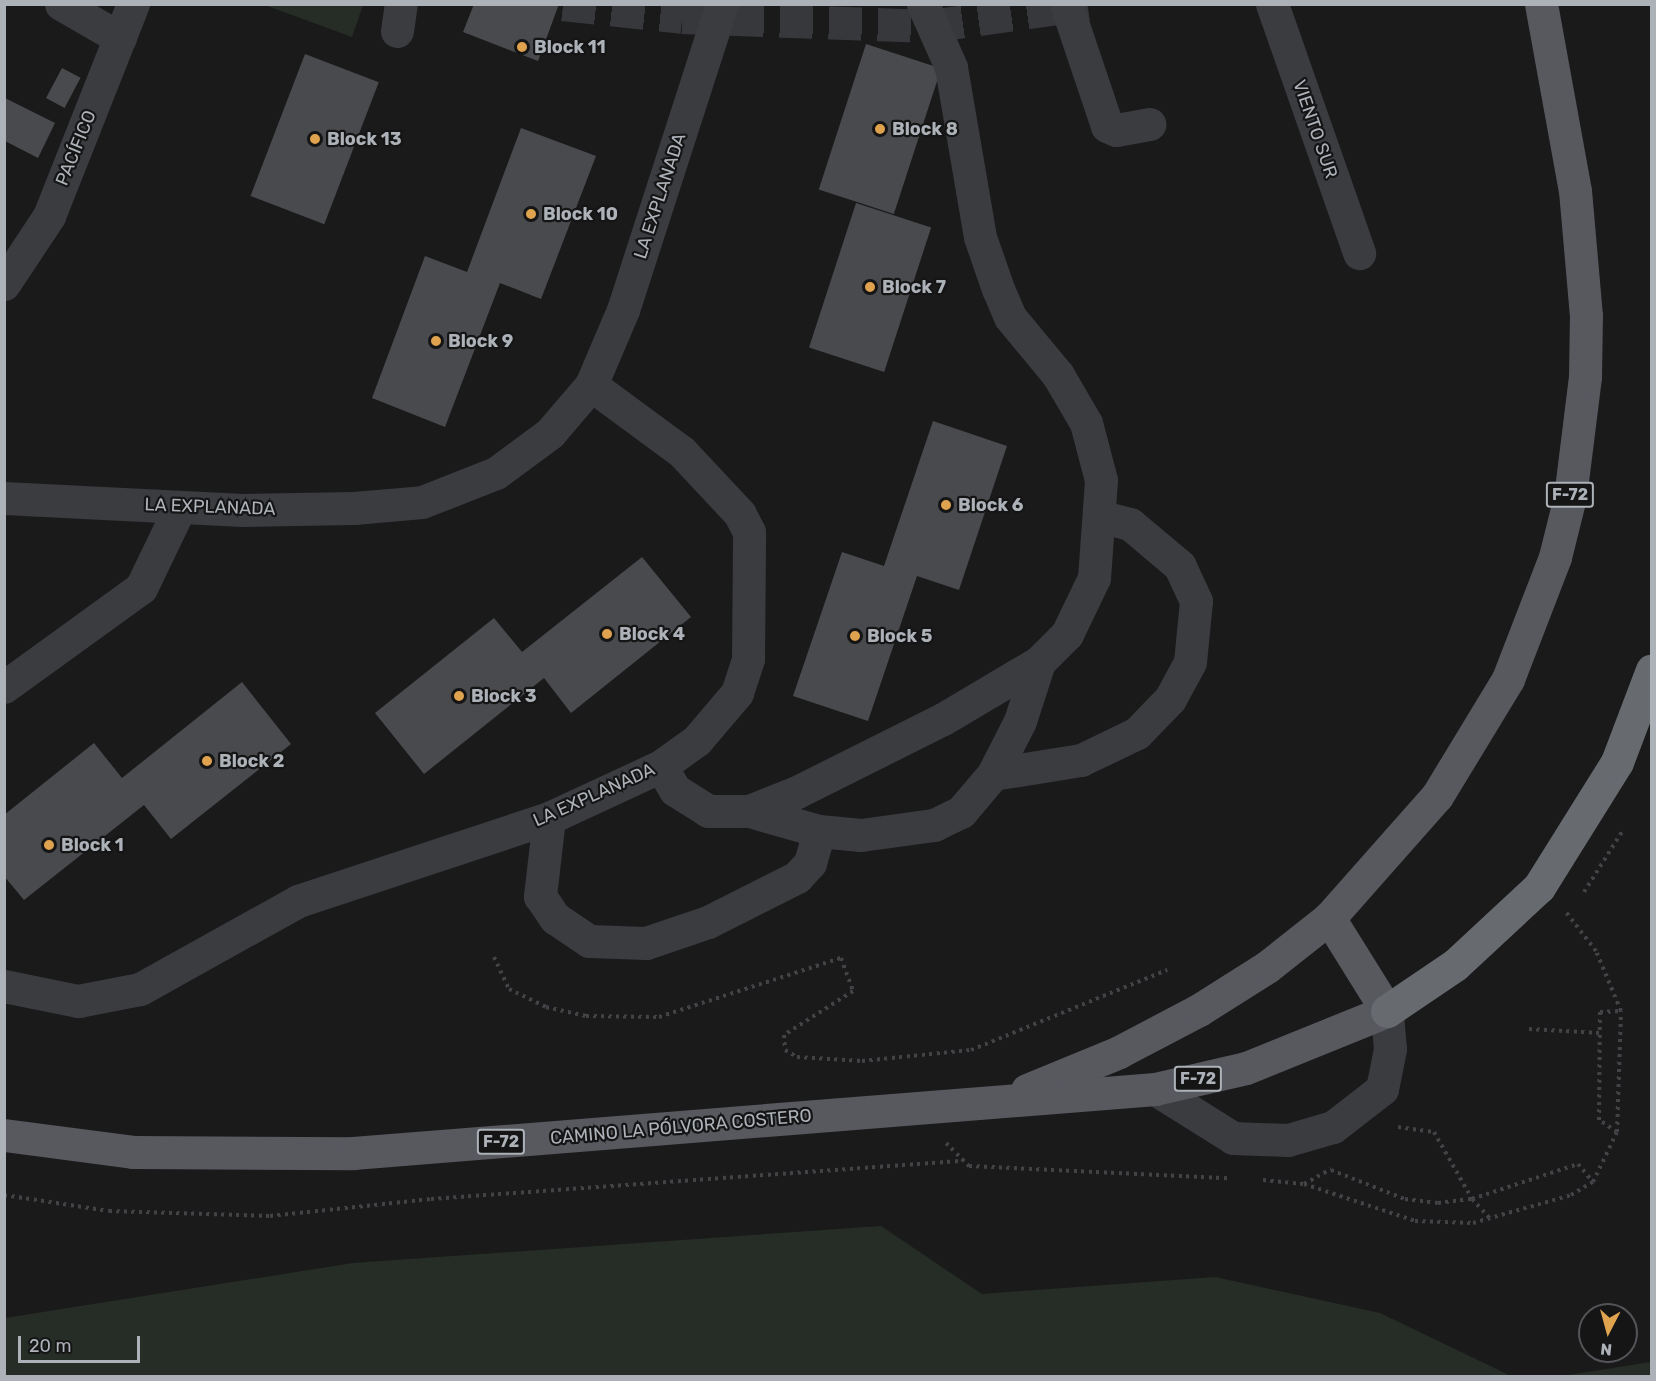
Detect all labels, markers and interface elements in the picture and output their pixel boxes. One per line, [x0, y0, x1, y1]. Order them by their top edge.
place label: Block 11 [534, 36, 606, 58]
marker: Block 11 [515, 40, 529, 54]
street label: VIENTO SUR [1288, 77, 1342, 181]
street label: PACÍFICO [51, 107, 101, 189]
place label: Block 8 [892, 118, 958, 140]
marker: Block 8 [873, 122, 887, 136]
place label: Block 13 [327, 128, 402, 150]
street label: LA EXPLANADA [629, 130, 691, 262]
marker: Block 13 [308, 132, 322, 146]
place label: Block 10 [543, 203, 618, 225]
marker: Block 10 [524, 207, 538, 221]
place label: Block 7 [882, 276, 946, 298]
marker: Block 7 [863, 280, 877, 294]
place label: Block 9 [448, 330, 513, 352]
marker: Block 9 [429, 334, 443, 348]
road number: F-72 [1544, 482, 1596, 508]
street label: LA EXPLANADA [144, 494, 276, 520]
place label: Block 6 [958, 494, 1024, 516]
marker: Block 6 [939, 498, 953, 512]
place label: Block 4 [619, 623, 685, 645]
place label: Block 5 [867, 625, 932, 647]
marker: Block 4 [600, 627, 614, 641]
marker: Block 5 [848, 629, 862, 643]
place label: Block 3 [471, 685, 537, 707]
marker: Block 3 [452, 689, 466, 703]
place label: Block 2 [219, 750, 285, 772]
marker: Block 2 [200, 754, 214, 768]
street label: LA EXPLANADA [530, 758, 658, 832]
place label: Block 1 [61, 834, 124, 856]
marker: Block 1 [42, 838, 56, 852]
road number: F-72 [1172, 1066, 1224, 1092]
street label: CAMINO LA PÓLVORA COSTERO [549, 1105, 813, 1149]
road number: F-72 [476, 1129, 526, 1155]
north arrow [1578, 1303, 1638, 1363]
scale bar [21, 1324, 142, 1362]
text: 20 m [29, 1335, 71, 1357]
text: N [1600, 1339, 1613, 1359]

